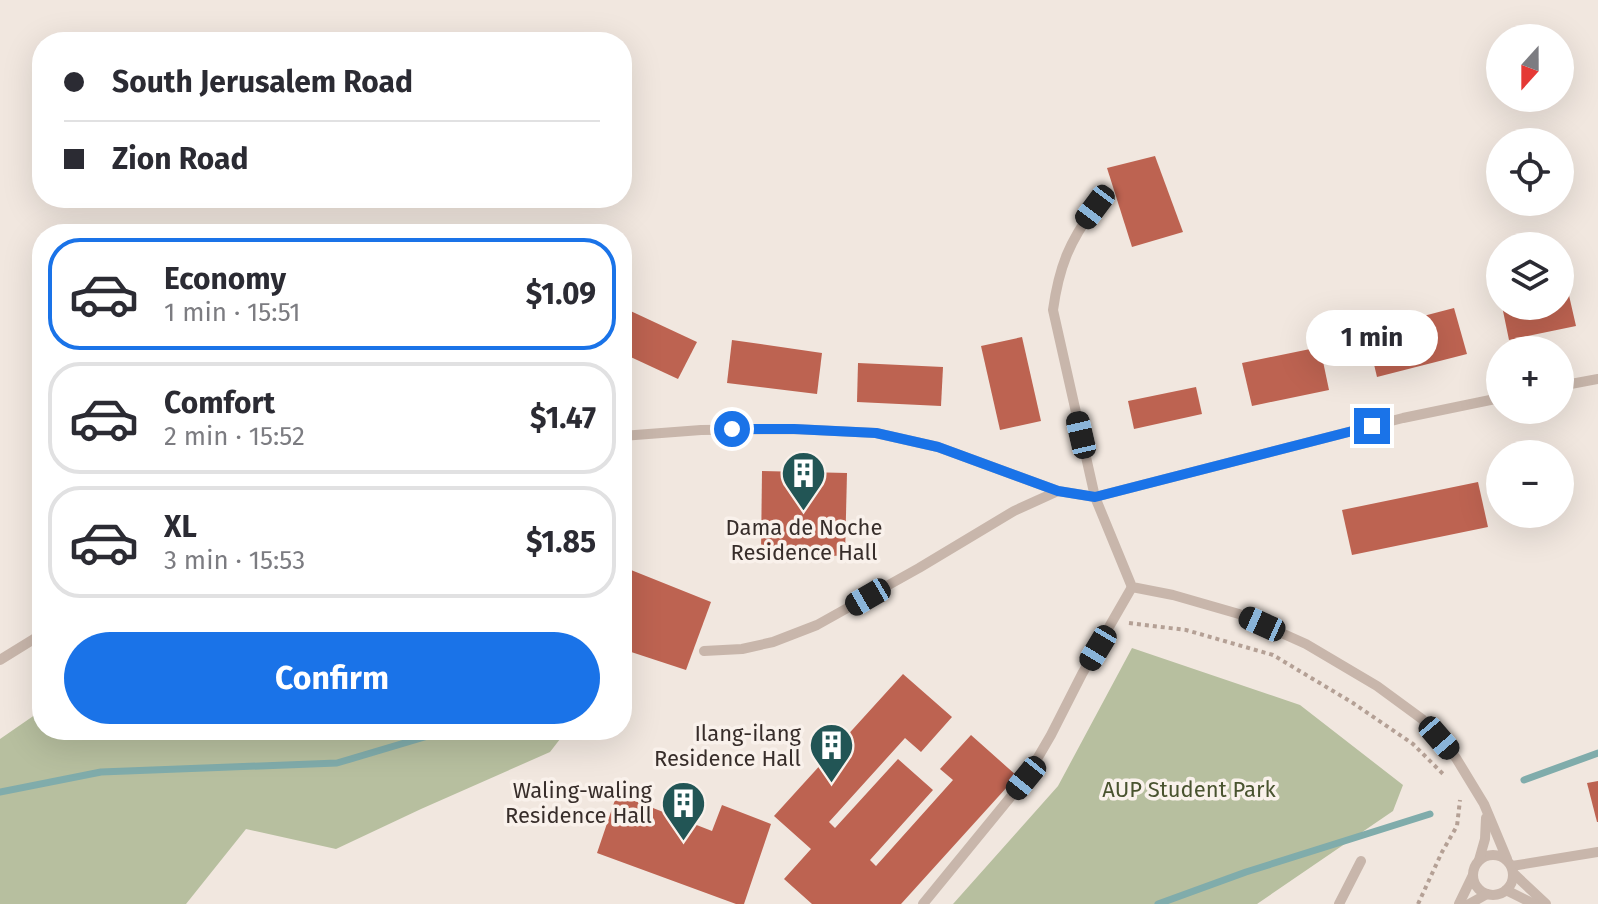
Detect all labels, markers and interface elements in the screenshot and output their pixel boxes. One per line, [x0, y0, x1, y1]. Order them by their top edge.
north arrow [1486, 24, 1574, 112]
map controls [1486, 24, 1574, 528]
text: South Jerusalem Road [112, 64, 413, 100]
button: locate [1486, 128, 1574, 216]
text: Zion Road [112, 141, 248, 177]
car [1071, 181, 1119, 233]
button: layers [1486, 232, 1574, 320]
icon: car [68, 258, 140, 330]
text: Economy [164, 261, 286, 297]
text: $1.09 [526, 276, 596, 312]
text: 1 min · 15:51 [164, 297, 301, 328]
callout: 1 min [1306, 310, 1438, 366]
text: 1 min [1341, 322, 1403, 353]
button: + [1486, 336, 1574, 424]
icon: car [68, 382, 140, 454]
text: Comfort [164, 385, 275, 421]
text: $1.47 [530, 400, 596, 436]
route end [1354, 408, 1390, 444]
car [1064, 409, 1098, 461]
route start [714, 411, 750, 447]
text: 2 min · 15:52 [164, 421, 305, 452]
button: − [1486, 440, 1574, 528]
building icon: Dama de Noche Residence Hall [780, 450, 828, 513]
icon: car [68, 506, 140, 578]
text: XL [164, 509, 197, 545]
place label: Dama de Noche Residence Hall [726, 514, 882, 566]
text: $1.85 [526, 524, 596, 560]
text: 3 min · 15:53 [164, 545, 305, 576]
car [841, 575, 895, 619]
car [1235, 603, 1289, 645]
car [1075, 621, 1121, 675]
button: Confirm [64, 632, 600, 724]
car [1414, 712, 1464, 764]
place label: Ilang-ilang Residence Hall [654, 720, 802, 772]
building icon: Ilang-ilang Residence Hall [808, 722, 856, 785]
car [1002, 752, 1050, 804]
park label: AUP Student Park [1102, 776, 1276, 803]
place label: Waling-waling Residence Hall [505, 777, 653, 829]
building icon: Waling-waling Residence Hall [659, 779, 707, 842]

